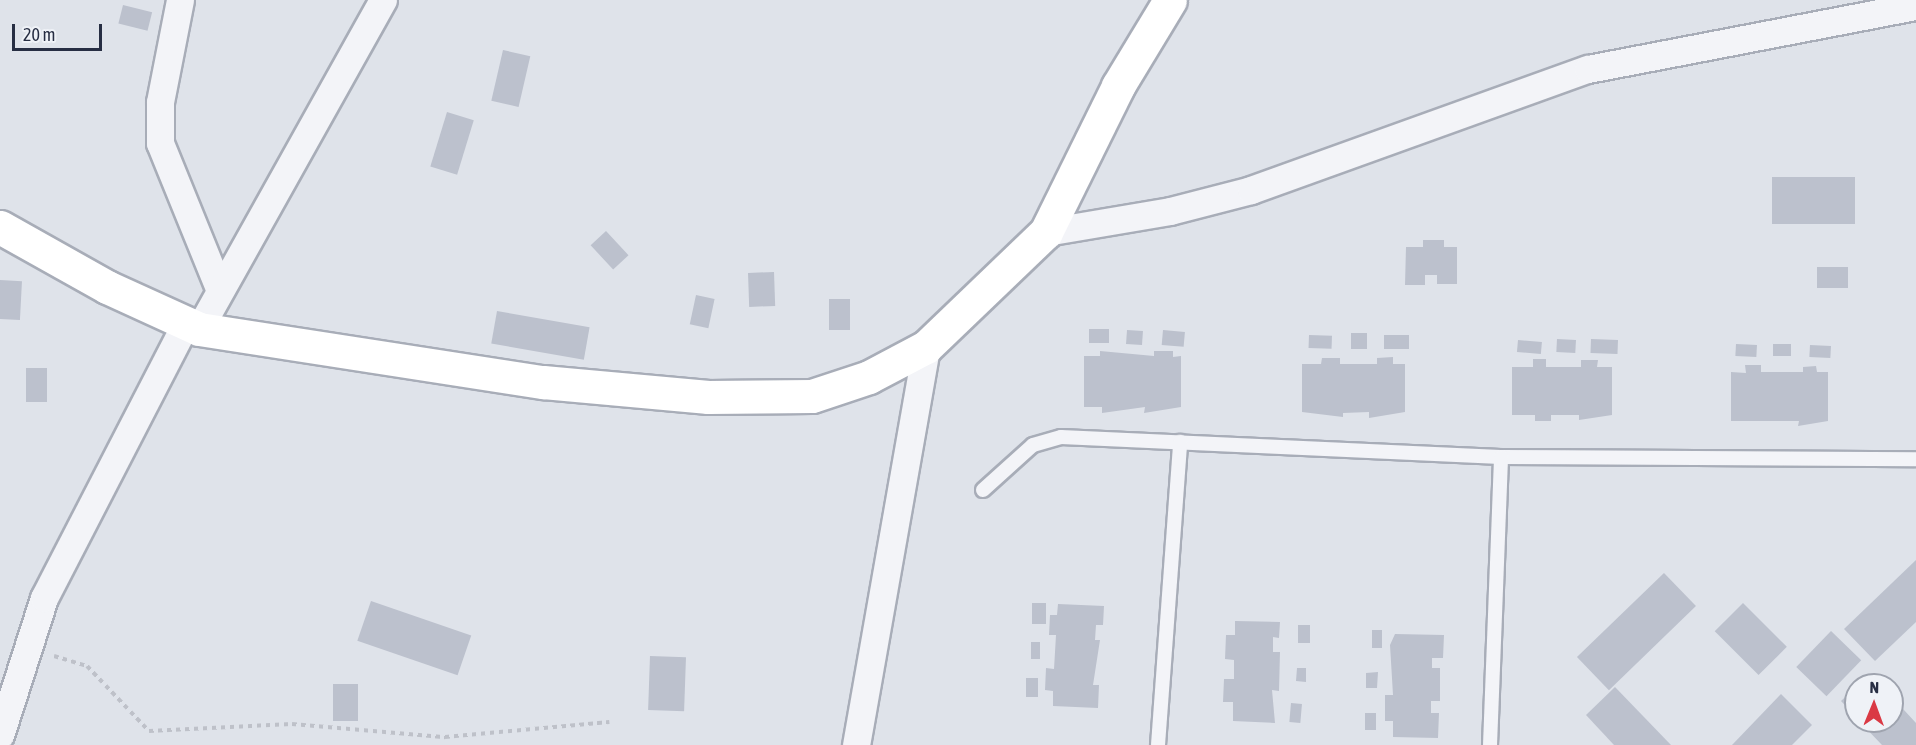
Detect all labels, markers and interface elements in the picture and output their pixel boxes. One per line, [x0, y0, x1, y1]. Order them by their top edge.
scale bar [15, 12, 105, 50]
text: 20 m [23, 24, 55, 45]
north arrow [1844, 673, 1904, 733]
text: N [1869, 678, 1879, 696]

